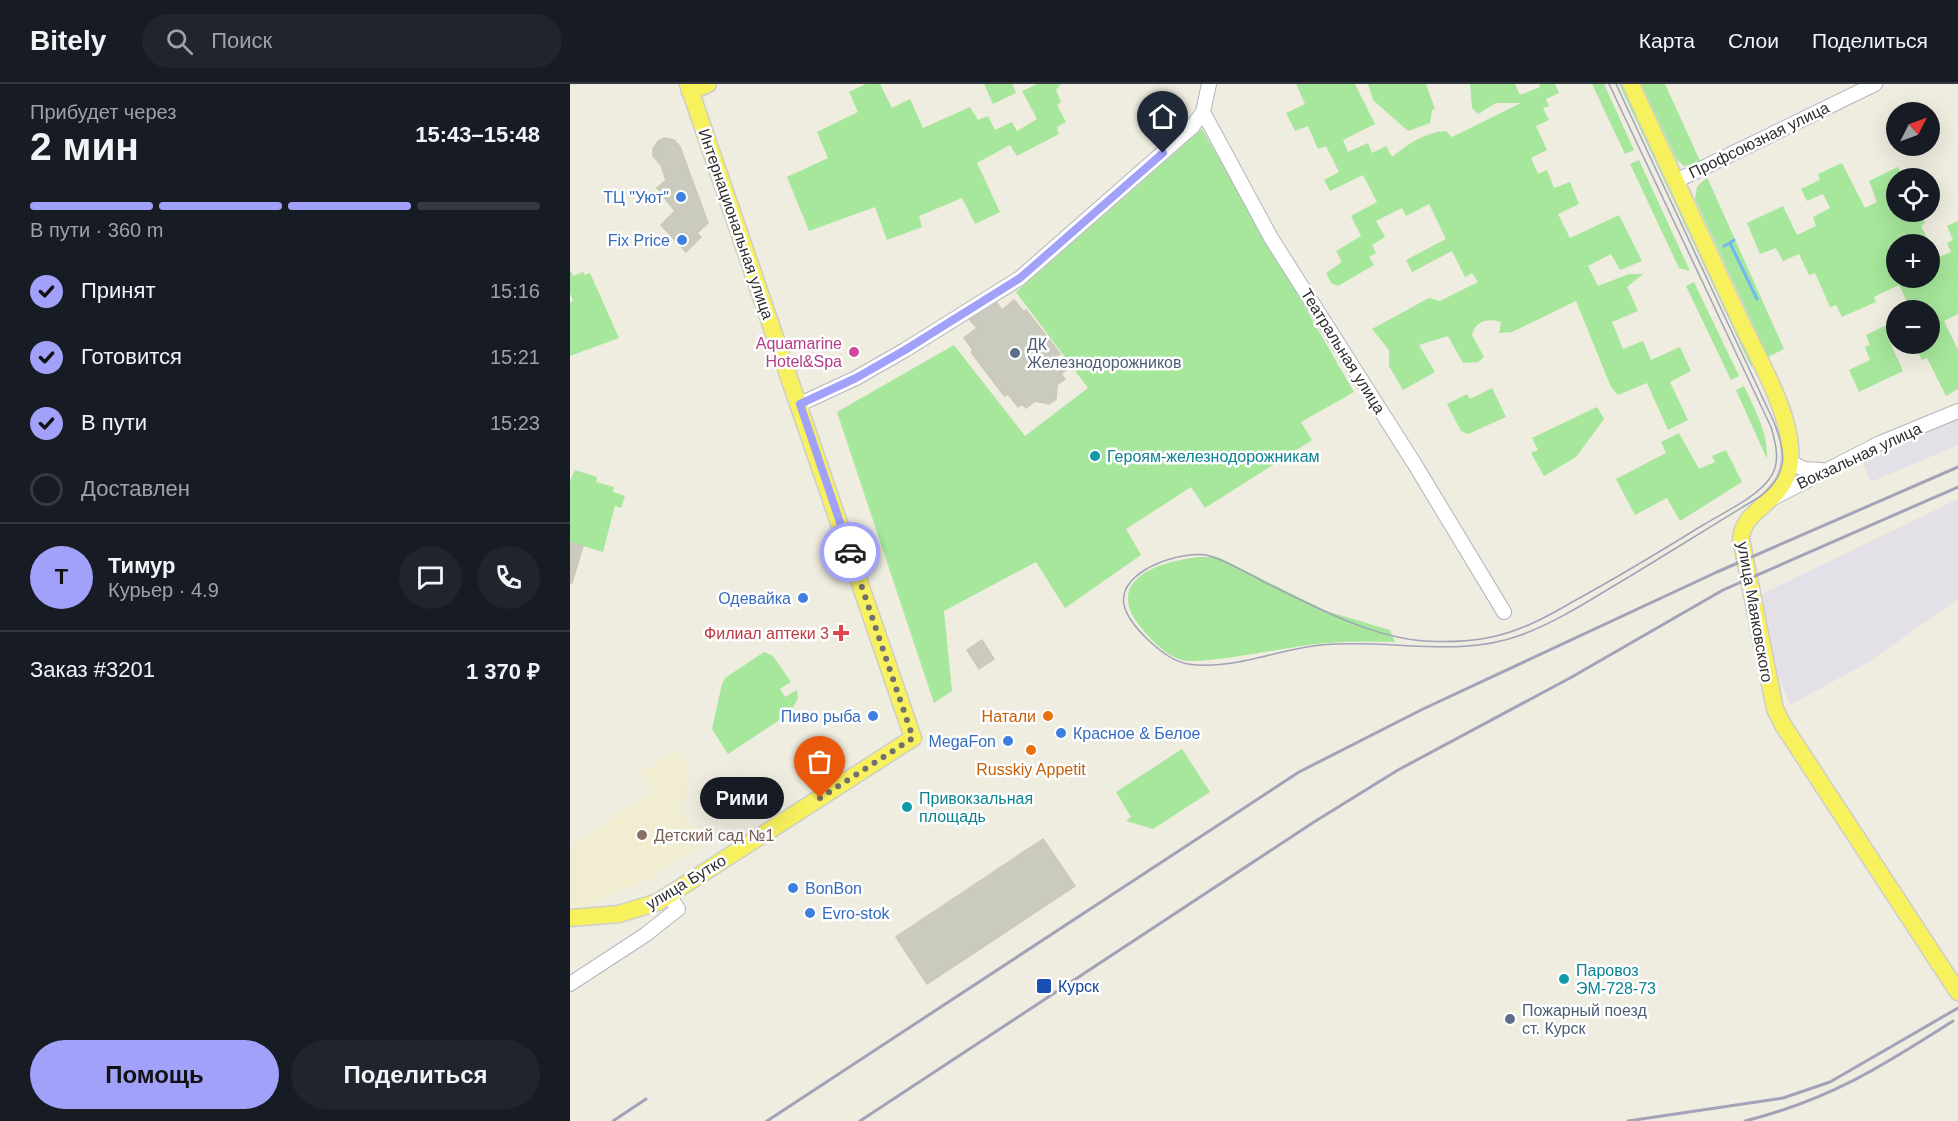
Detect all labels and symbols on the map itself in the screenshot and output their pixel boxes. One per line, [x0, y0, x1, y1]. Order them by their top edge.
pin [1137, 91, 1188, 153]
street label: Профсоюзная улица [1686, 99, 1832, 181]
north arrow [1886, 102, 1940, 156]
street label: Интернациональная улица [695, 127, 777, 322]
place label: ТЦ "Уют" [603, 189, 669, 206]
marker: ТЦ "Уют" [674, 190, 688, 204]
place label: Fix Price [608, 232, 670, 249]
marker: Fix Price [675, 233, 689, 247]
street label: Театральная улица [1298, 285, 1388, 417]
place label: Aquamarine Hotel&Spa [756, 335, 842, 370]
place label: ДК Железнодорожников [1027, 336, 1181, 371]
marker: Aquamarine Hotel&Spa [847, 345, 861, 359]
marker: ДК Железнодорожников [1008, 346, 1022, 360]
street label: Вокзальная улица [1794, 420, 1924, 492]
place label: Героям-железнодорожникам [1107, 448, 1320, 465]
marker: Героям-железнодорожникам [1088, 449, 1102, 463]
courier [820, 522, 880, 582]
street label: улица Маяковского [1734, 540, 1776, 684]
place label: Одевайка [718, 590, 791, 607]
marker: Одевайка [796, 591, 810, 605]
place label: Филиал аптеки 3 [704, 625, 829, 642]
marker: Филиал аптеки 3 [834, 626, 848, 640]
place label: Пиво рыба [781, 708, 861, 725]
place label: Натали [982, 708, 1036, 725]
marker: Пиво рыба [866, 709, 880, 723]
marker: Натали [1041, 709, 1055, 723]
place label: Красное & Белое [1073, 725, 1201, 742]
marker: Красное & Белое [1054, 726, 1068, 740]
place label: MegaFon [928, 733, 996, 750]
marker: MegaFon [1001, 734, 1015, 748]
pin [794, 736, 845, 798]
marker: Russkiy Appetit [1024, 743, 1038, 757]
place label: Russkiy Appetit [976, 761, 1086, 778]
callout: Рими [700, 777, 784, 819]
place label: Привокзальная площадь [919, 790, 1033, 825]
marker: Привокзальная площадь [900, 800, 914, 814]
place label: Детский сад №1 [654, 827, 775, 844]
marker: Детский сад №1 [635, 828, 649, 842]
street label: улица Бутко [643, 851, 729, 912]
place label: BonBon [805, 880, 862, 897]
marker: BonBon [786, 881, 800, 895]
place label: Evro-stok [822, 905, 891, 922]
marker: Evro-stok [803, 906, 817, 920]
place label: Паровоз ЭМ-728-73 [1576, 962, 1656, 997]
marker: Паровоз ЭМ-728-73 [1557, 972, 1571, 986]
marker: Курск [1035, 977, 1053, 995]
place label: Курск [1058, 978, 1100, 995]
place label: Пожарный поезд ст. Курск [1522, 1002, 1648, 1037]
marker: Пожарный поезд ст. Курск [1503, 1012, 1517, 1026]

